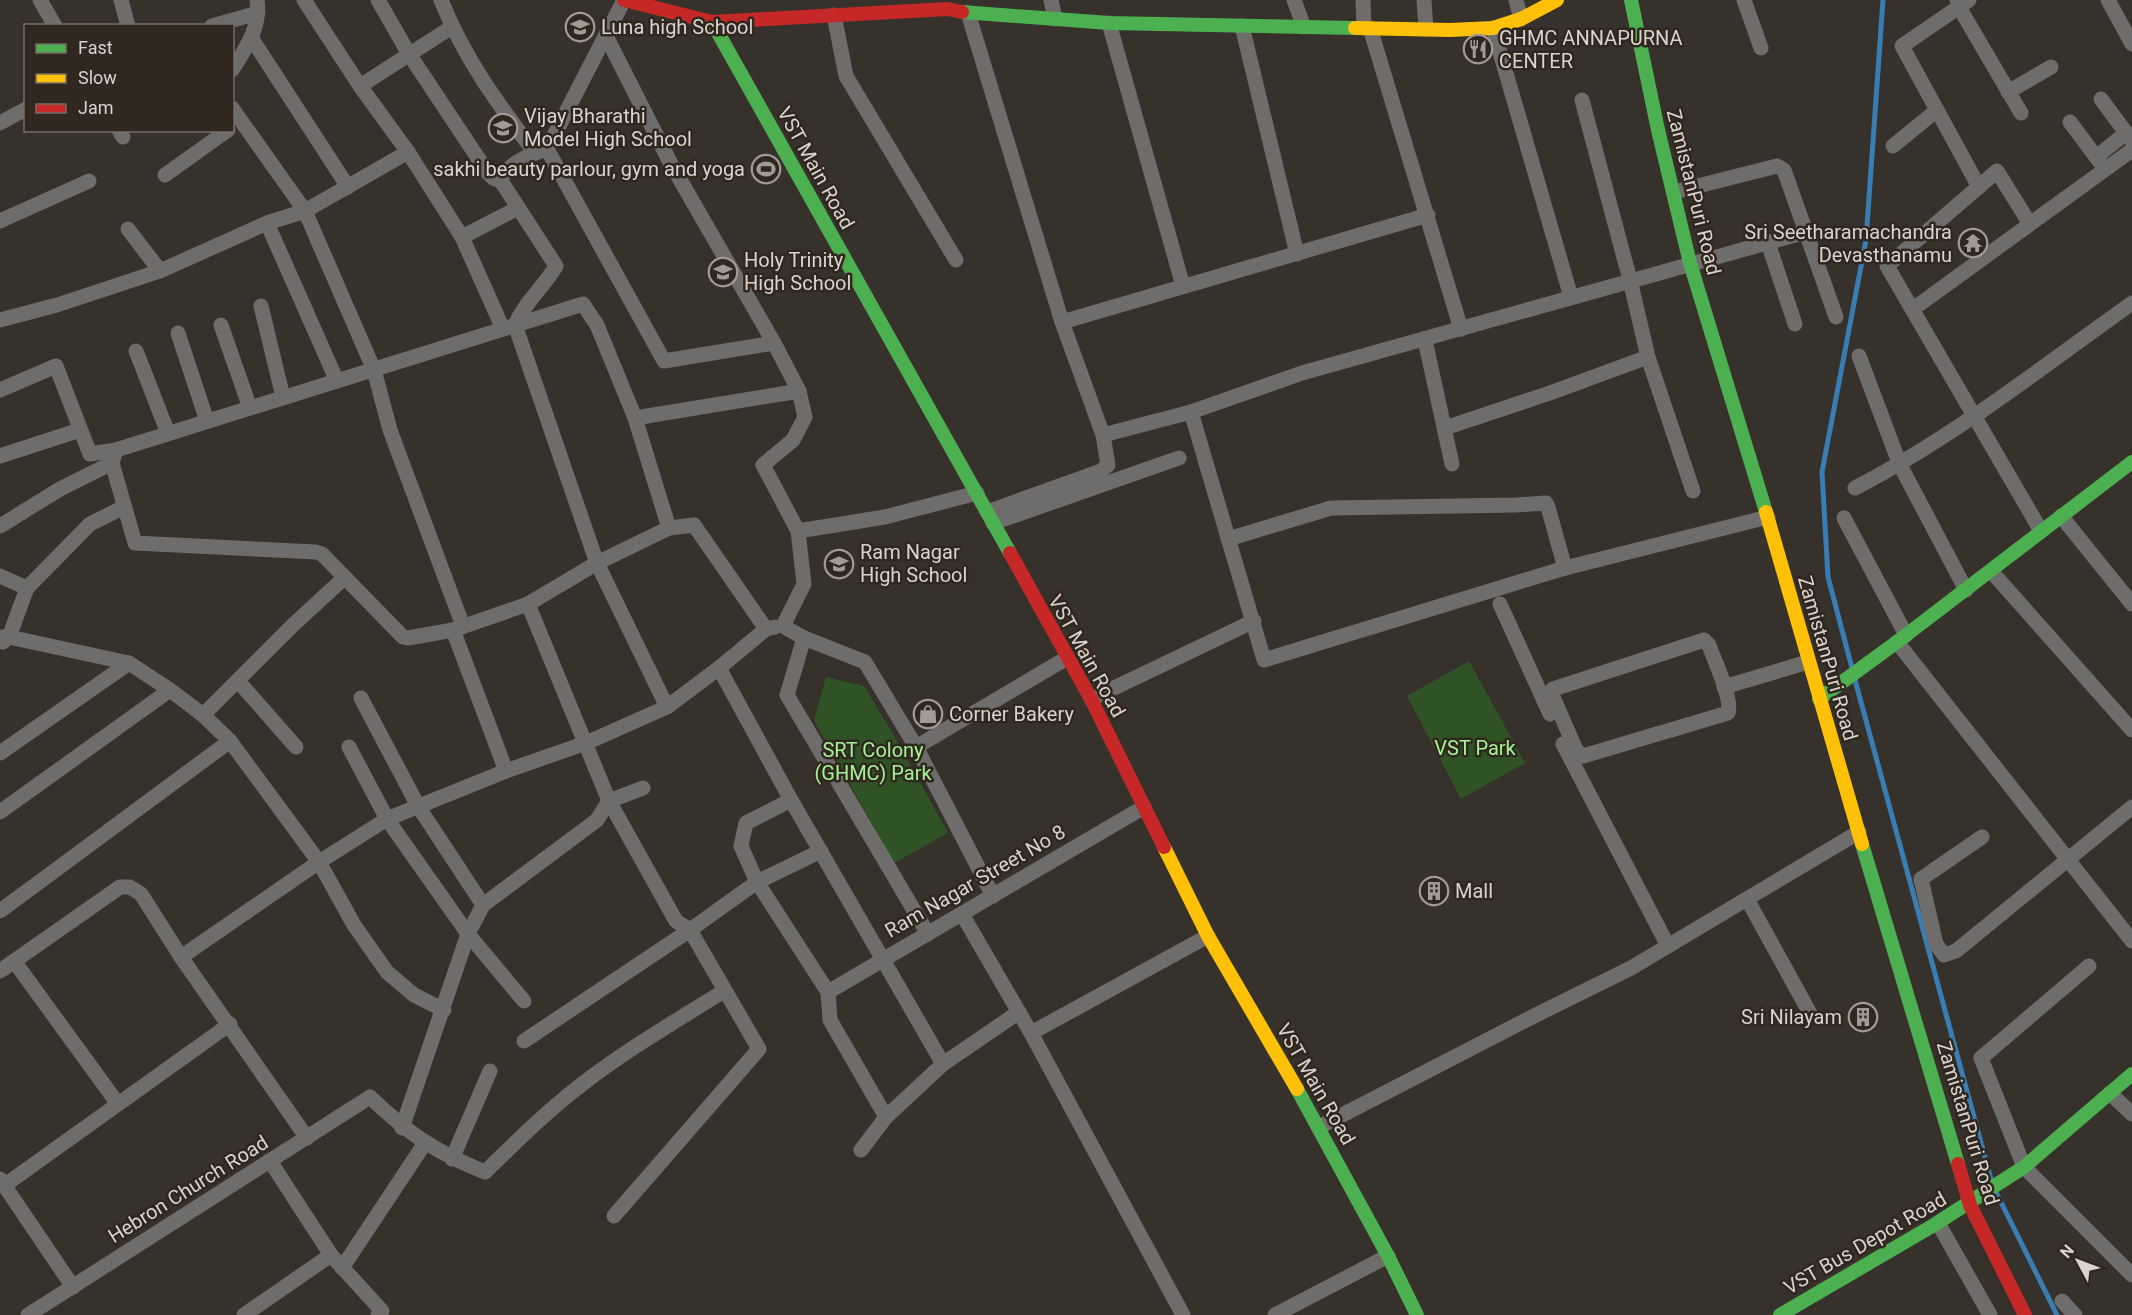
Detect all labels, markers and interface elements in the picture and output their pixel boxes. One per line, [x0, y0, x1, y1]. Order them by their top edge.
school or university icon: Luna high School [564, 11, 596, 43]
place label: Luna high School [601, 15, 753, 39]
legend [24, 24, 234, 132]
place label: GHMC ANNAPURNA CENTER [1499, 26, 1683, 73]
restaurant icon: GHMC ANNAPURNA CENTER [1462, 33, 1494, 65]
text: Fast [78, 37, 113, 58]
text: Slow [78, 67, 117, 88]
text: Jam [78, 97, 114, 118]
street label: VST Main Road [772, 103, 860, 233]
place label: Vijay Bharathi Model High School [524, 104, 692, 151]
street label: ZamistanPuri Road [1662, 107, 1726, 277]
school or university icon: Vijay Bharathi Model High School [487, 112, 519, 144]
sports icon: sakhi beauty parlour, gym and yoga [750, 153, 782, 185]
place label: sakhi beauty parlour, gym and yoga [433, 157, 745, 181]
place label: Sri Seetharamachandra Devasthanamu [1744, 220, 1952, 267]
temple icon: Sri Seetharamachandra Devasthanamu [1957, 227, 1989, 259]
place label: Holy Trinity High School [744, 248, 851, 295]
school or university icon: Holy Trinity High School [707, 256, 739, 288]
place label: Ram Nagar High School [860, 540, 967, 587]
school or university icon: Ram Nagar High School [823, 548, 855, 580]
street label: ZamistanPuri Road [1793, 573, 1863, 743]
street label: VST Main Road [1043, 591, 1131, 721]
shop icon: Corner Bakery [912, 698, 944, 730]
place label: Corner Bakery [949, 702, 1074, 726]
park label: VST Park [1434, 736, 1517, 760]
park label: SRT Colony (GHMC) Park [814, 738, 932, 785]
street label: Ram Nagar Street No 8 [881, 820, 1069, 942]
building icon: Mall [1418, 875, 1450, 907]
place label: Mall [1455, 879, 1493, 903]
building icon: Sri Nilayam [1847, 1001, 1879, 1033]
place label: Sri Nilayam [1741, 1005, 1842, 1029]
street label: VST Main Road [1272, 1019, 1360, 1149]
street label: ZamistanPuri Road [1932, 1038, 2004, 1208]
street label: Hebron Church Road [104, 1130, 272, 1248]
street label: VST Bus Depot Road [1779, 1187, 1951, 1299]
north arrow [2048, 1231, 2108, 1291]
text: N [2056, 1241, 2078, 1262]

